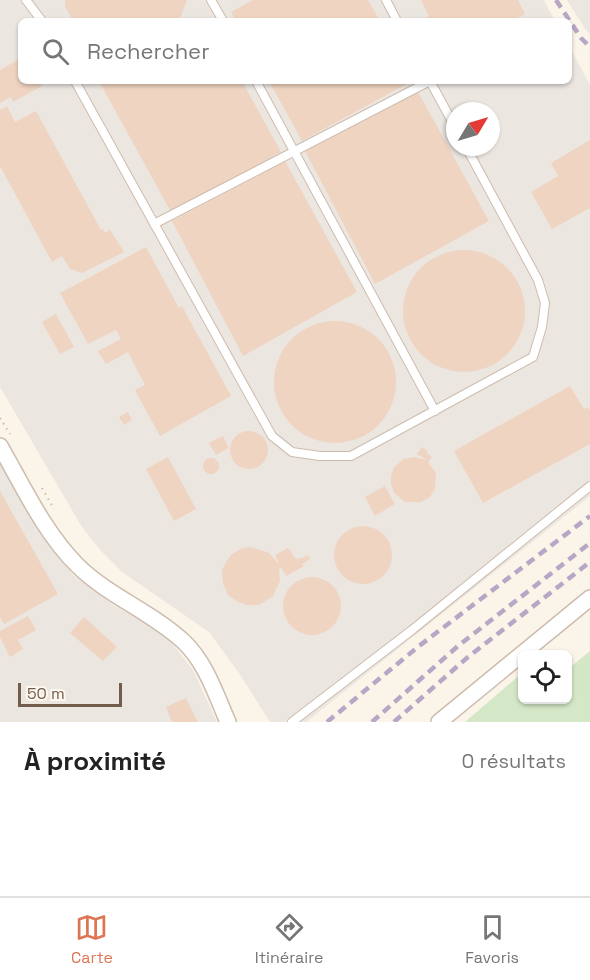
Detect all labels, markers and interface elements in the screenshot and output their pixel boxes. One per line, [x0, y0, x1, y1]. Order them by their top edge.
search box [18, 18, 572, 84]
icon: search [39, 35, 72, 68]
text: Rechercher [87, 37, 209, 65]
north arrow [446, 102, 500, 156]
map controls [518, 650, 572, 704]
button: locate [518, 650, 572, 704]
scale bar [18, 680, 122, 708]
text: 50 m [27, 683, 65, 704]
text: À proximité [24, 744, 166, 778]
text: 0 résultats [462, 748, 566, 774]
tab: Carte [71, 911, 113, 968]
tab: Itinéraire [255, 911, 323, 968]
tab: Favoris [465, 911, 519, 968]

